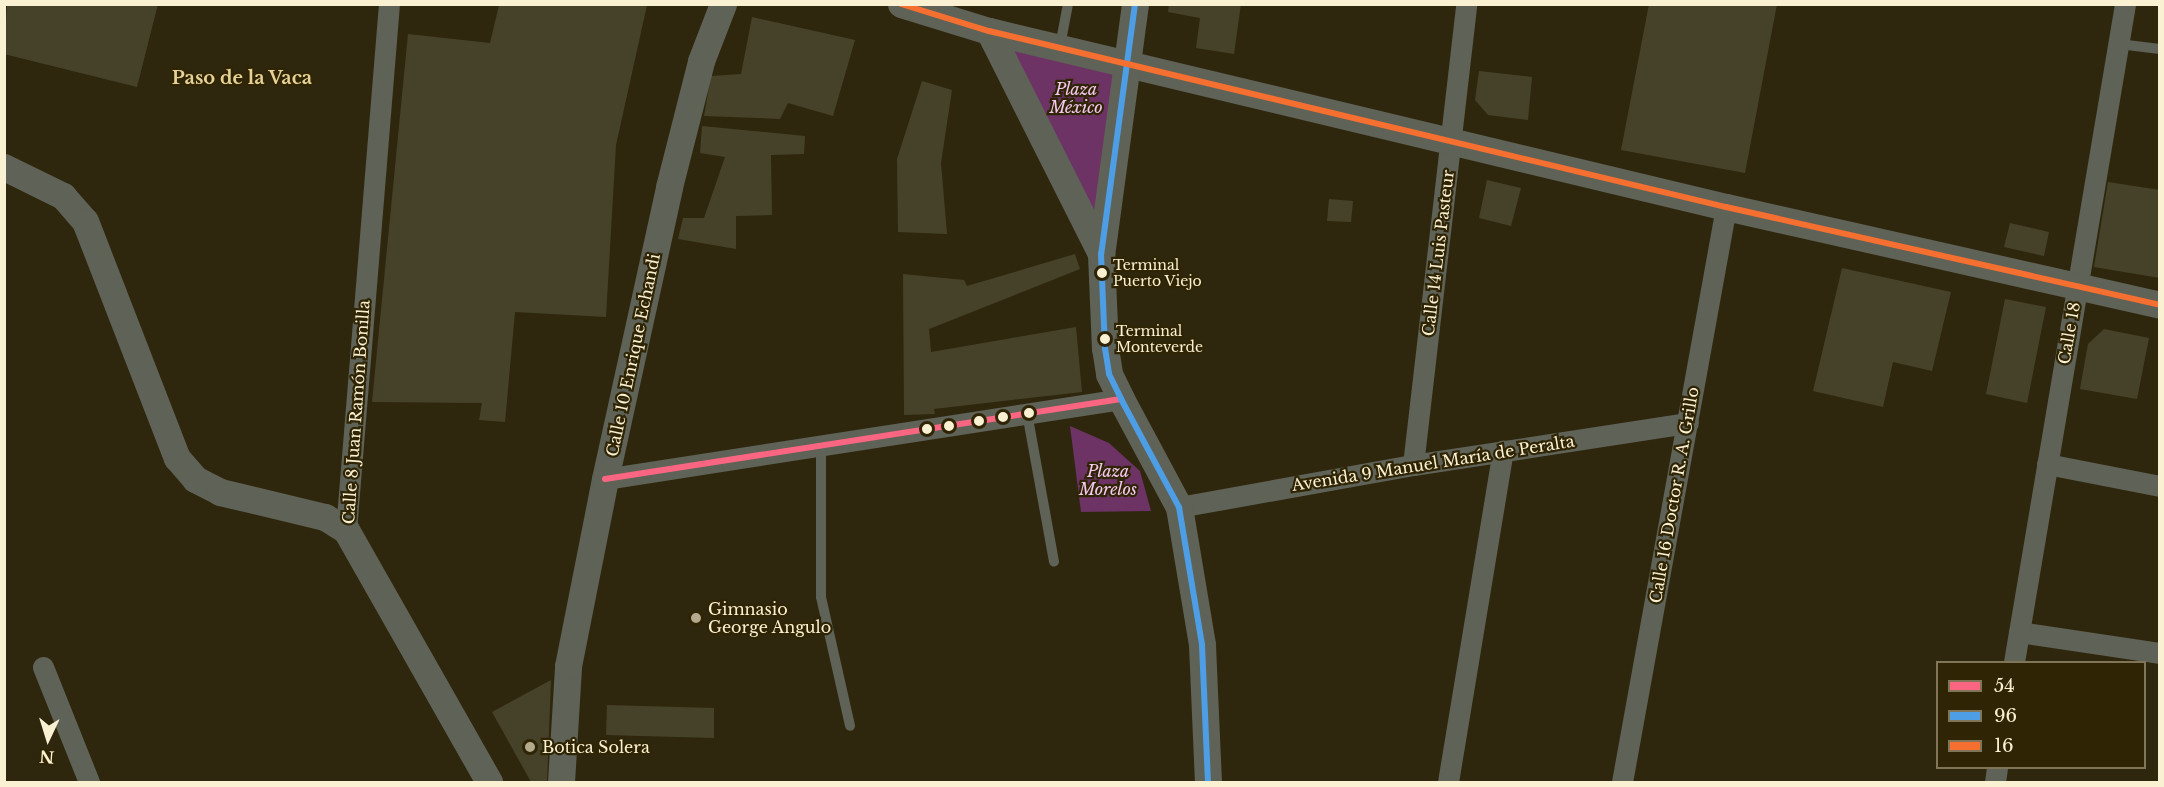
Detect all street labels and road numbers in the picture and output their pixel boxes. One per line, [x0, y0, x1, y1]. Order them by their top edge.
street label: Calle 14 Luis Pasteur [1418, 169, 1458, 337]
street label: Calle 10 Enrique Echandi [602, 252, 664, 458]
street label: Calle 8 Juan Ramón Bonilla [339, 299, 373, 525]
street label: Calle 18 [2054, 300, 2084, 366]
street label: Calle 16 Doctor R. A. Grillo [1645, 385, 1703, 605]
street label: Avenida 9 Manuel María de Peralta [1290, 431, 1576, 495]

